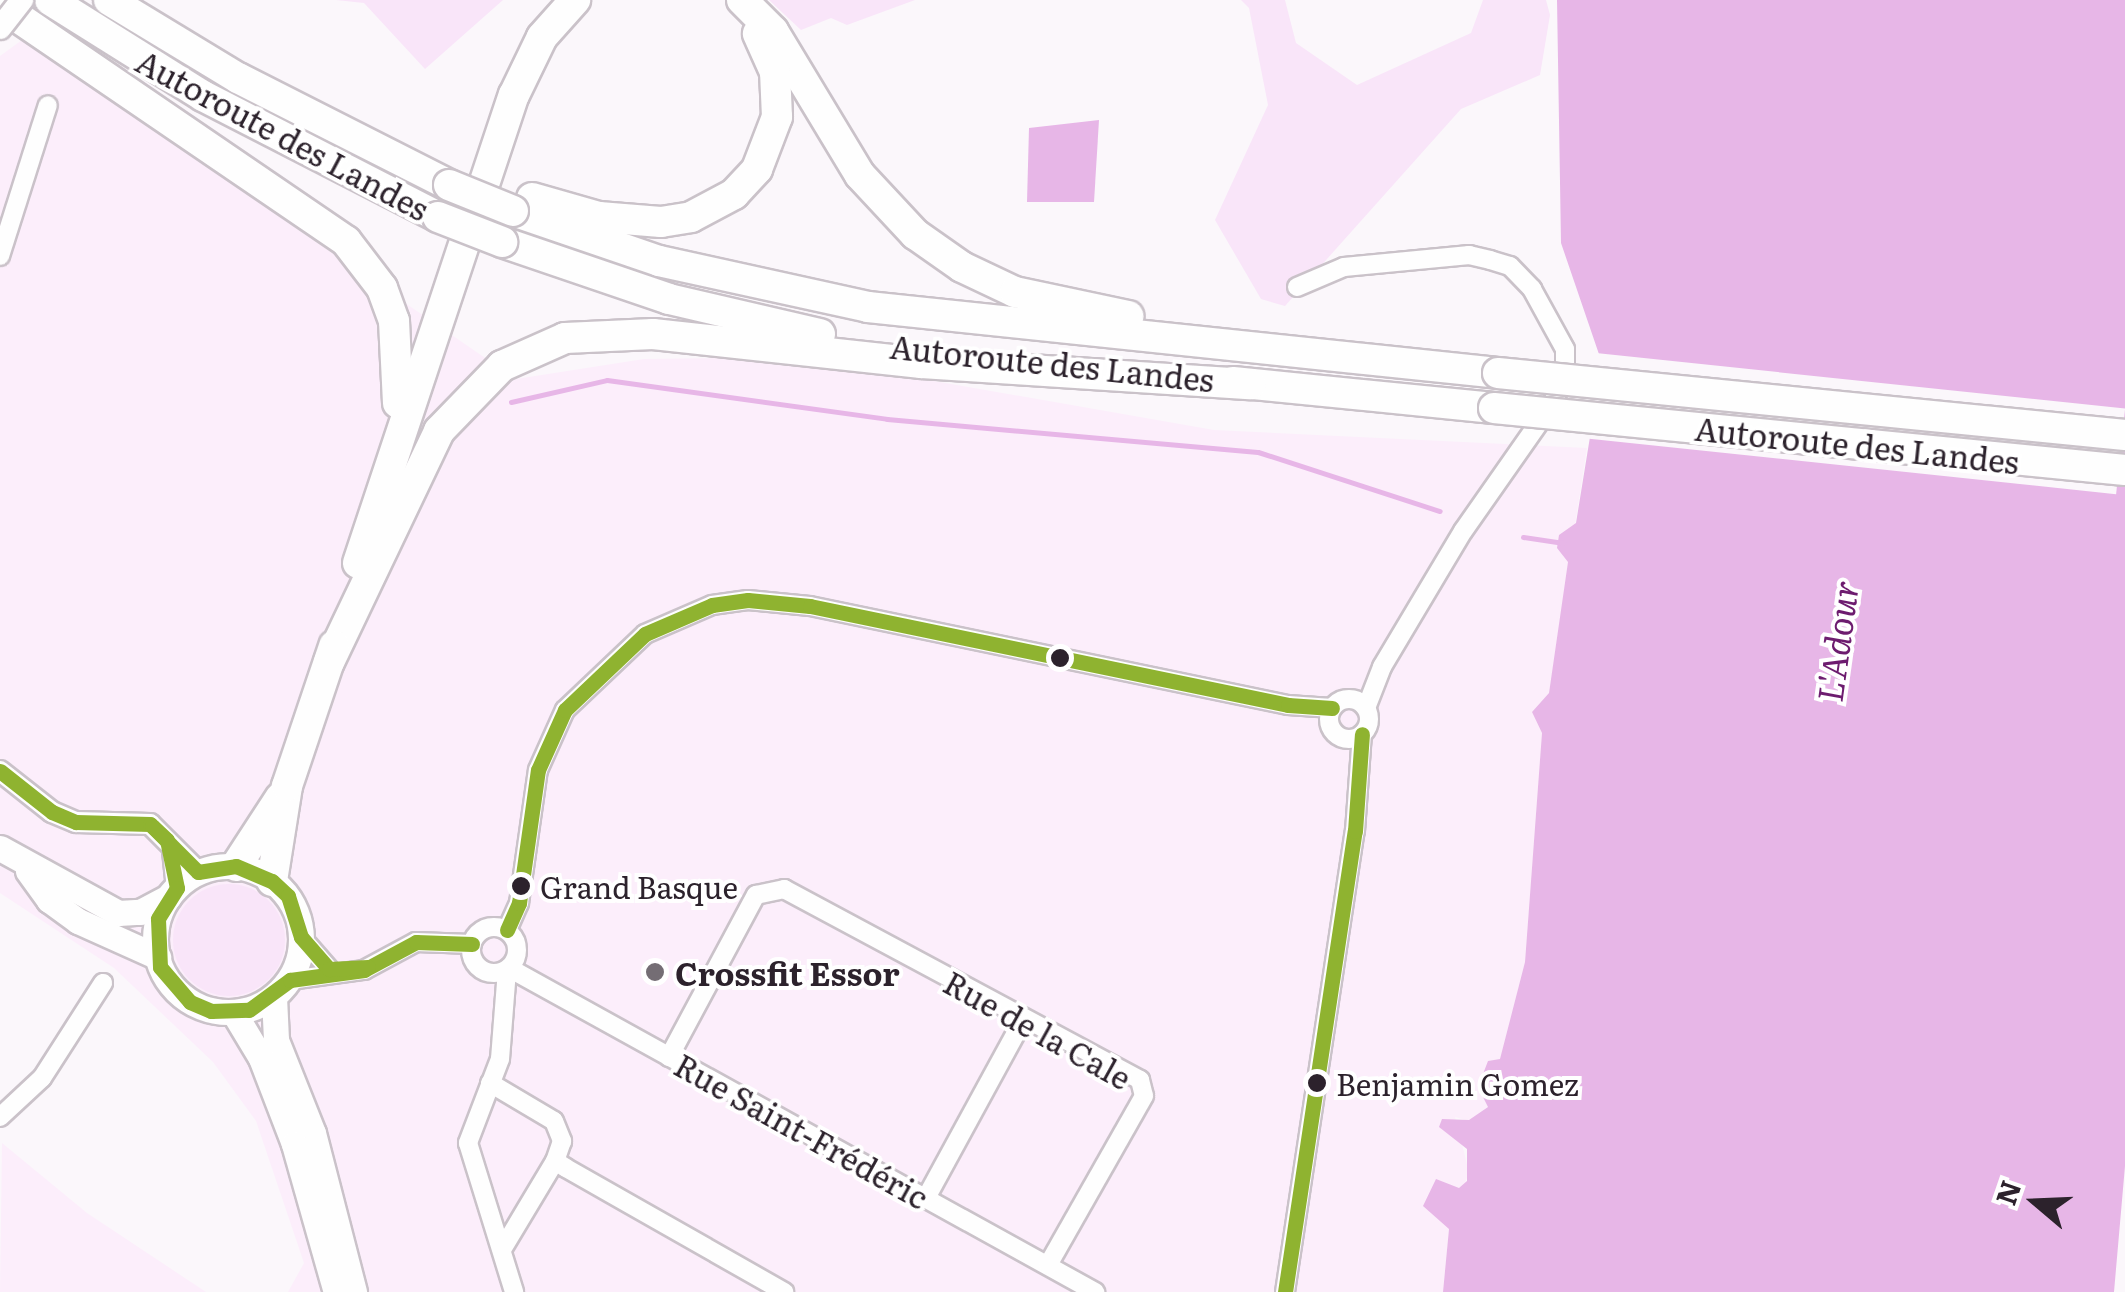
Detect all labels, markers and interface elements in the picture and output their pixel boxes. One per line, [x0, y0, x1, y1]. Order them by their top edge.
street label: Autoroute des Landes [130, 41, 436, 227]
street label: Autoroute des Landes [888, 326, 1216, 398]
street label: Autoroute des Landes [1693, 408, 2021, 480]
water label: L'Adour [1807, 578, 1865, 704]
unlabelled marker [1050, 648, 1070, 668]
place label: Grand Basque [540, 868, 738, 904]
marker: Grand Basque [511, 876, 531, 896]
place label: Crossfit Essor [675, 953, 899, 991]
marker: Crossfit Essor [644, 961, 666, 983]
street label: Rue de la Cale [938, 962, 1138, 1096]
street label: Rue Saint-Frédéric [668, 1044, 936, 1216]
place label: Benjamin Gomez [1336, 1065, 1579, 1101]
marker: Benjamin Gomez [1307, 1073, 1327, 1093]
north arrow [1985, 1152, 2085, 1252]
text: N [1983, 1174, 2030, 1210]

